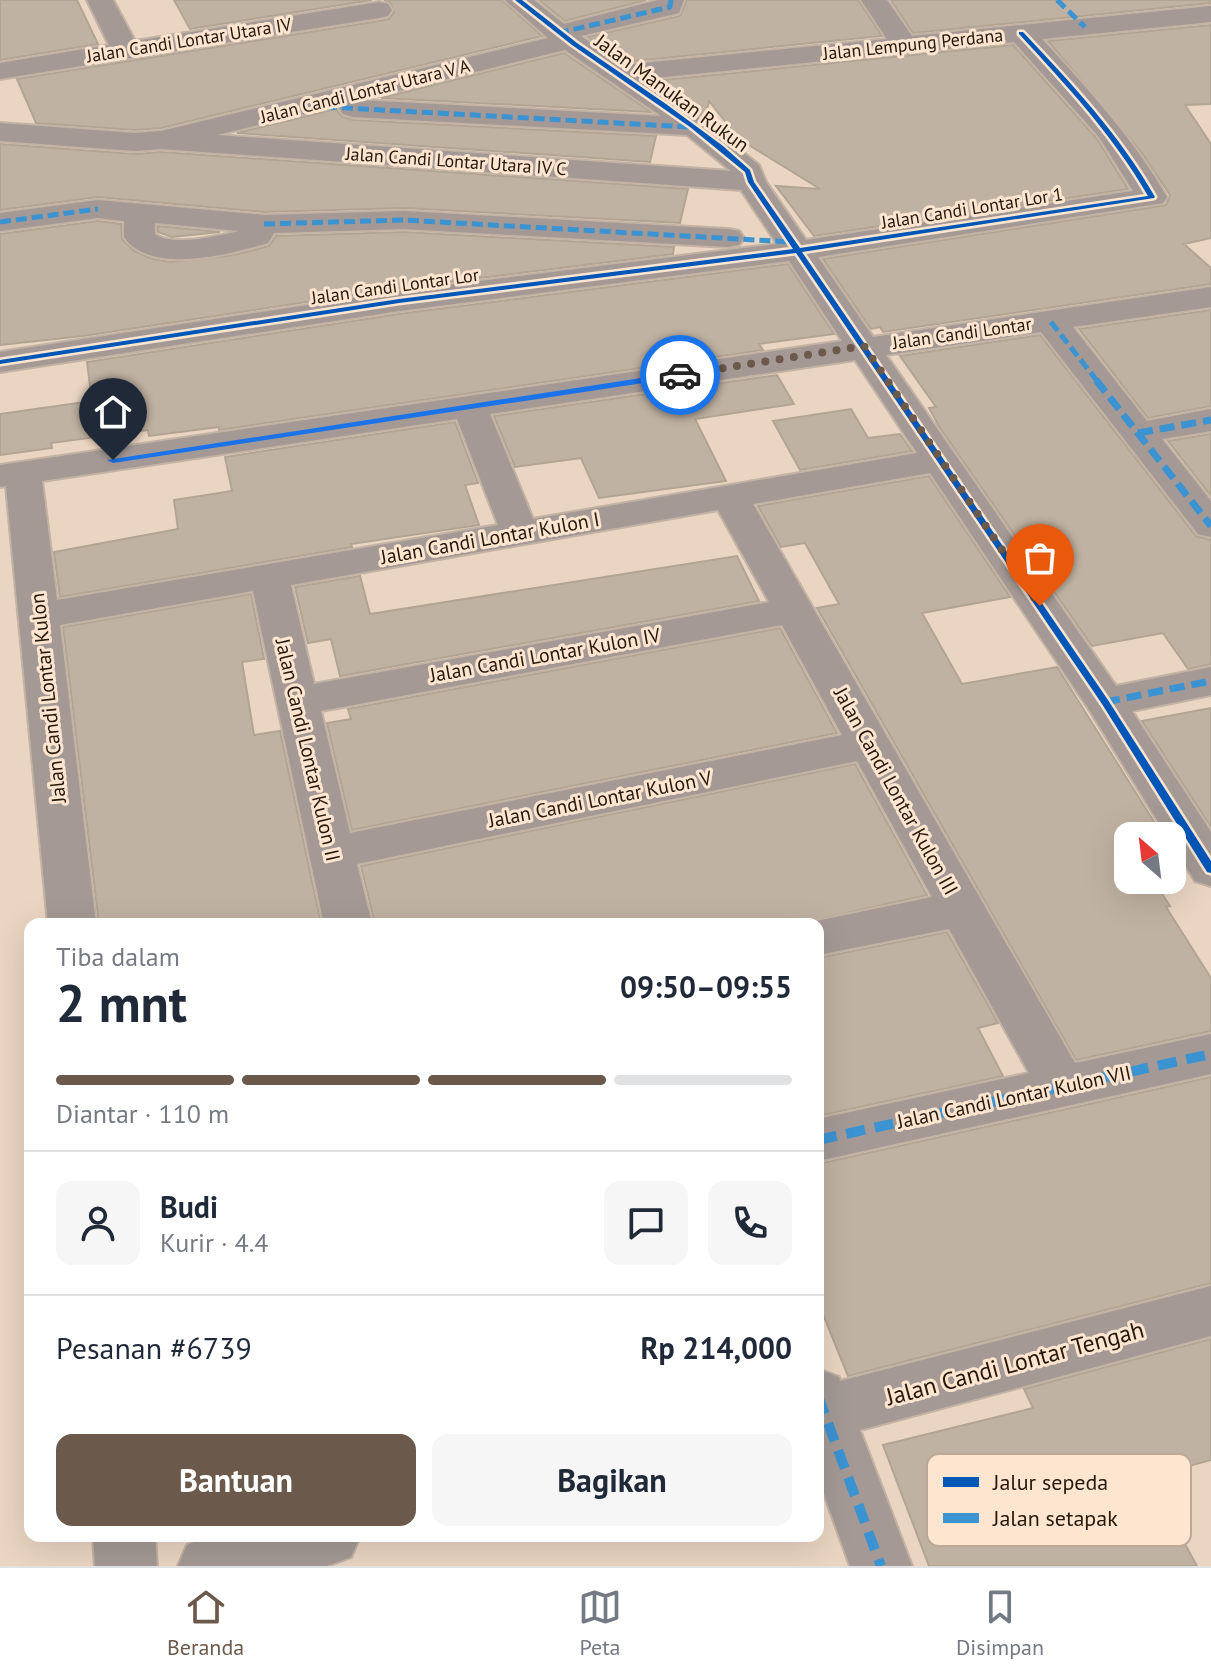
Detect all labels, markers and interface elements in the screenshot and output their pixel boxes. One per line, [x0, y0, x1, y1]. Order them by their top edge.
street label: Jalan Candi Lontar Utara IV [84, 12, 294, 68]
street label: Jalan Lempung Perdana [821, 23, 1004, 65]
street label: Jalan Manukan Rukun [589, 28, 754, 158]
street label: Jalan Candi Lontar Utara V A [257, 54, 473, 128]
street label: Jalan Candi Lontar Utara IV C [344, 142, 567, 180]
street label: Jalan Candi Lontar Lor 1 [879, 182, 1064, 234]
street label: Jalan Candi Lontar Lor [309, 263, 480, 309]
street label: Jalan Candi Lontar [890, 312, 1033, 354]
courier [640, 335, 720, 415]
icon: car [658, 353, 702, 397]
pin [79, 378, 147, 460]
icon: home [91, 390, 135, 434]
street label: Jalan Candi Lontar Kulon I [377, 506, 602, 570]
pin [1006, 524, 1074, 606]
icon: bag [1018, 536, 1062, 580]
street label: Jalan Candi Lontar Kulon [24, 592, 72, 805]
street label: Jalan Candi Lontar Kulon IV [427, 622, 663, 688]
street label: Jalan Candi Lontar Kulon II [269, 635, 346, 864]
street label: Jalan Candi Lontar Kulon III [828, 682, 964, 899]
street label: Jalan Candi Lontar Kulon V [485, 764, 714, 834]
north arrow [1114, 822, 1186, 894]
map controls [1114, 822, 1186, 894]
text: Tiba dalam [56, 940, 180, 973]
text: 09:50–09:55 [620, 967, 792, 1006]
text: 2 mnt [56, 969, 187, 1036]
street label: Jalan Candi Lontar Kulon VII [894, 1059, 1133, 1135]
text: Diantar · 110 m [56, 1097, 229, 1130]
button: person [56, 1181, 140, 1265]
button: chat [604, 1181, 688, 1265]
button: phone [708, 1181, 792, 1265]
text: Budi [160, 1187, 218, 1226]
text: Kurir · 4.4 [160, 1226, 269, 1259]
street label: Jalan Candi Lontar Tengah [882, 1314, 1147, 1413]
text: Pesanan #6739 [56, 1328, 252, 1367]
text: Rp 214,000 [641, 1328, 792, 1367]
button: Bantuan [56, 1434, 416, 1526]
button: Bagikan [432, 1434, 792, 1526]
legend [927, 1454, 1191, 1546]
text: Jalur sepeda [992, 1468, 1108, 1496]
text: Jalan setapak [992, 1504, 1118, 1532]
tab: Beranda [167, 1585, 244, 1661]
tab: Peta [578, 1585, 622, 1661]
tab: Disimpan [956, 1585, 1044, 1661]

